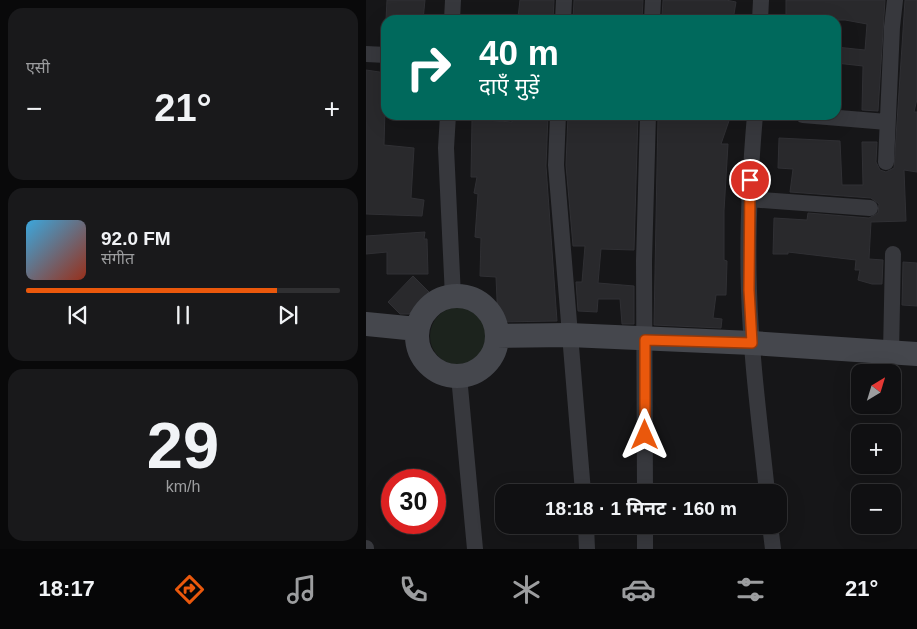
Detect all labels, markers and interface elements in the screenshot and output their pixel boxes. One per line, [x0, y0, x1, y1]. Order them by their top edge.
text: 40 m [479, 33, 559, 72]
icon: right [396, 35, 461, 100]
text: एसी [26, 59, 50, 76]
text: दाएँ मुड़ें [479, 74, 540, 99]
text: 21° [154, 87, 212, 129]
text: − [26, 93, 42, 124]
text: + [324, 93, 340, 124]
pin [729, 159, 771, 201]
icon: arrive [736, 166, 764, 194]
text: 92.0 FM [101, 228, 171, 249]
text: संगीत [101, 250, 134, 267]
icon: previous [64, 301, 92, 329]
icon: pause [169, 301, 197, 329]
icon: next [274, 301, 302, 329]
north arrow [851, 364, 901, 414]
map controls [851, 364, 901, 534]
position arrow [618, 408, 670, 460]
text: 29 [147, 409, 219, 482]
button: + [851, 424, 901, 474]
speed limit sign: 30 [381, 469, 446, 534]
text: km/h [166, 478, 200, 495]
button: − [851, 484, 901, 534]
text: 18:18 · 1 मिनट · 160 m [545, 498, 737, 519]
icon: directions [172, 572, 207, 607]
icon: music [284, 572, 319, 607]
icon: phone [396, 572, 431, 607]
icon: climate [509, 572, 544, 607]
icon: car [621, 572, 656, 607]
icon: filters [733, 572, 768, 607]
text: 18:17 [39, 576, 95, 601]
text: 21° [845, 576, 878, 601]

